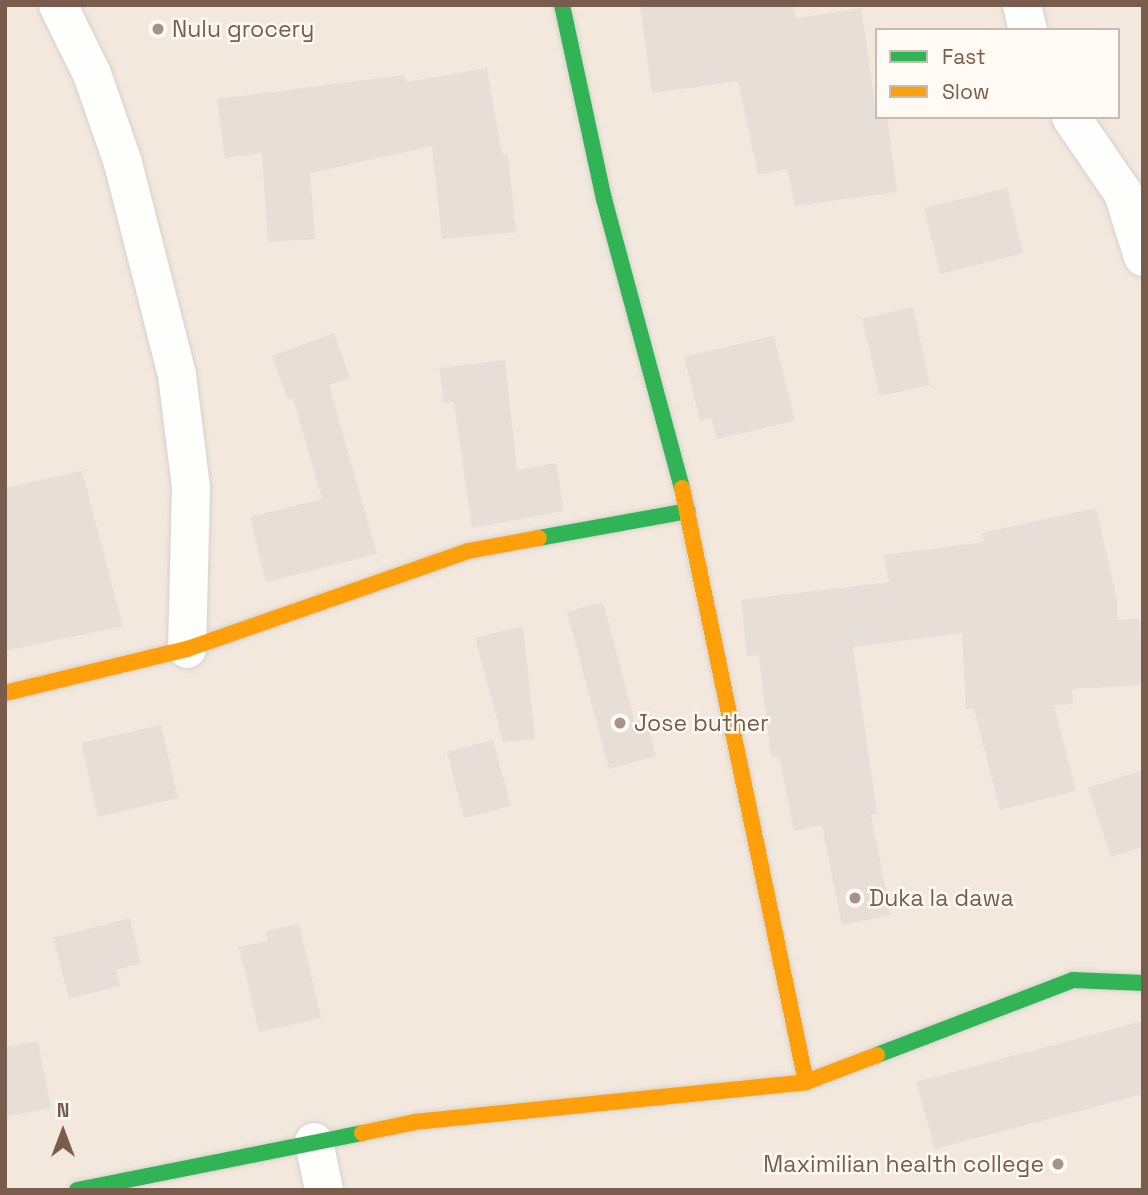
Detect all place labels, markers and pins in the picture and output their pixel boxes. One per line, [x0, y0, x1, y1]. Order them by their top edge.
place label: Nulu grocery [172, 15, 314, 43]
marker: Nulu grocery [150, 21, 166, 37]
place label: Jose buther [634, 709, 769, 737]
marker: Jose buther [612, 715, 628, 731]
place label: Duka la dawa [869, 884, 1014, 912]
marker: Duka la dawa [847, 890, 863, 906]
place label: Maximilian health college [763, 1150, 1044, 1178]
marker: Maximilian health college [1050, 1156, 1066, 1172]

